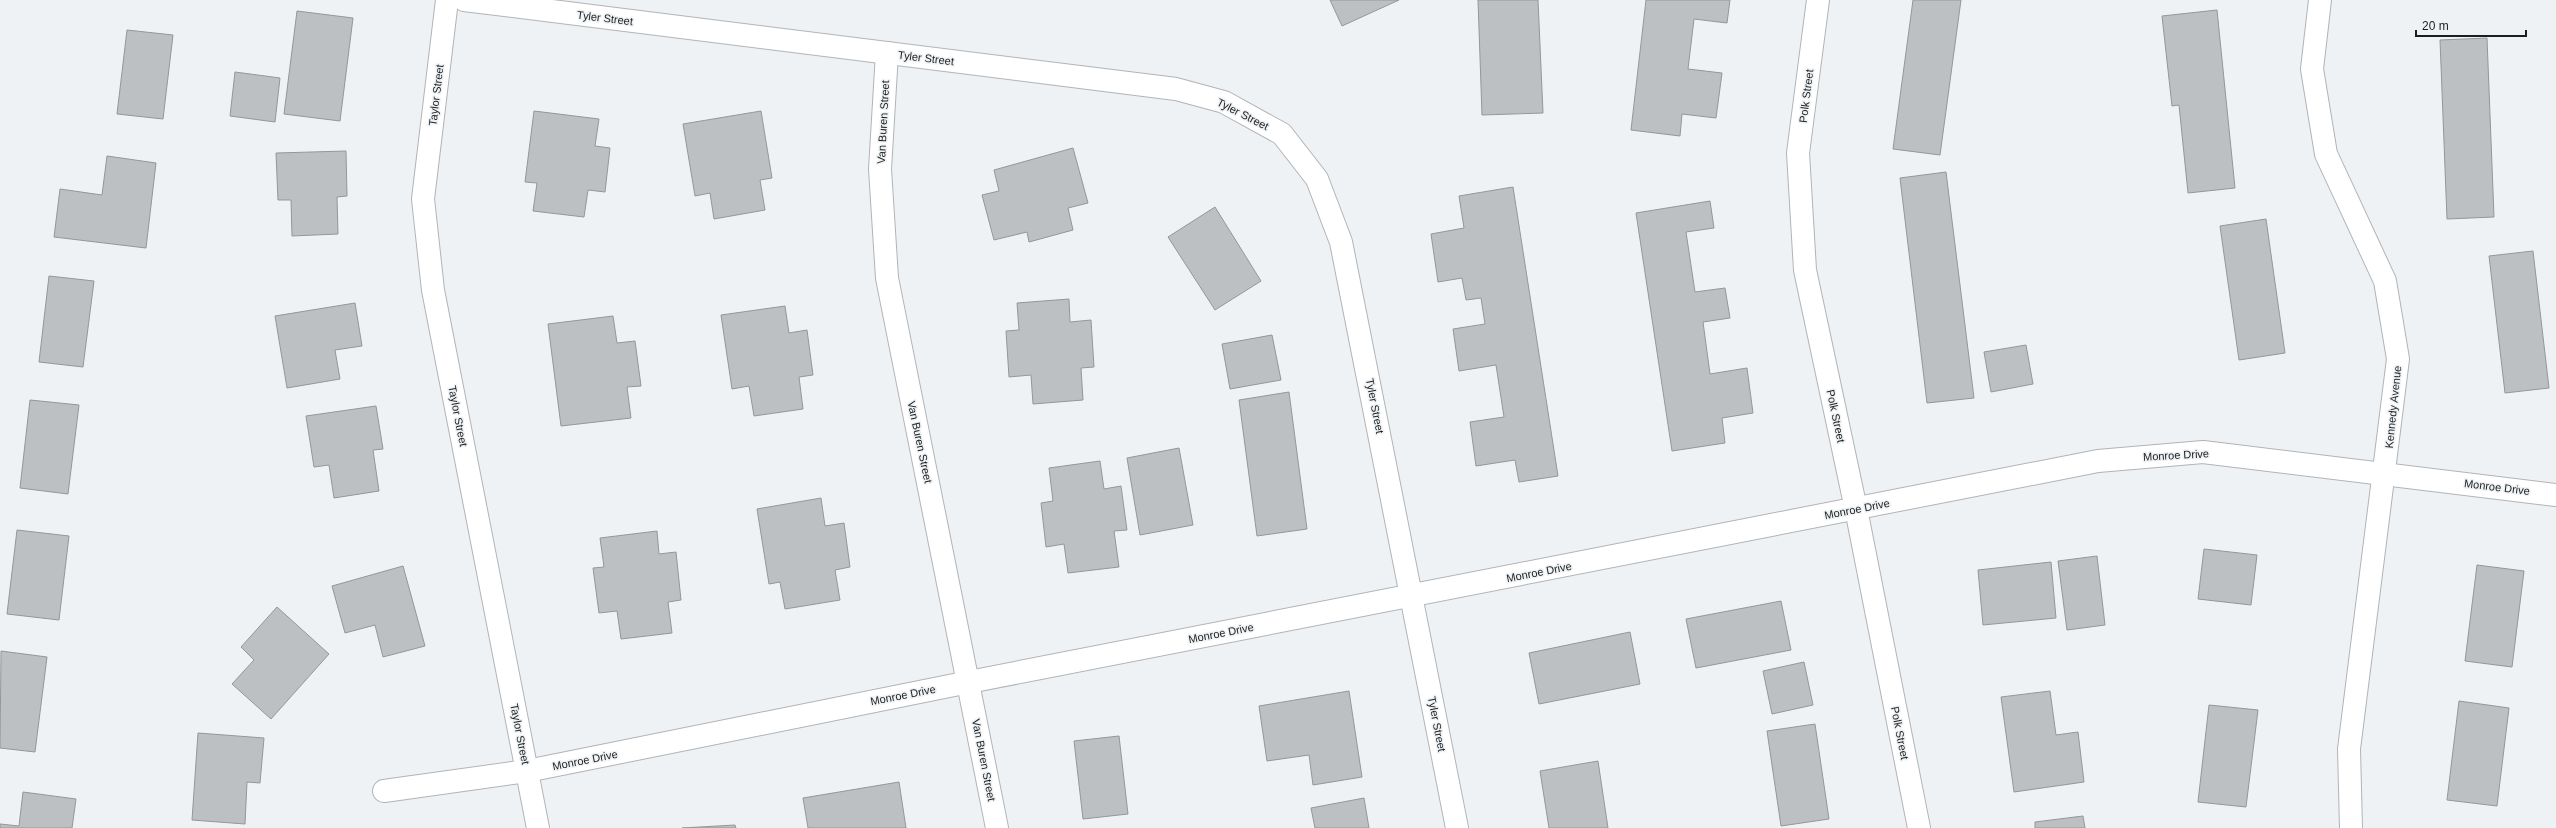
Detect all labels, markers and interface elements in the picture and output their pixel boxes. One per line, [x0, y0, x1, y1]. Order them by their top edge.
street label: Tyler Street [576, 9, 634, 27]
scale bar [2416, 12, 2526, 38]
text: 20 m [2422, 19, 2449, 33]
street label: Tyler Street [897, 49, 955, 67]
street label: Taylor Street [426, 64, 446, 126]
street label: Polk Street [1797, 69, 1815, 123]
street label: Van Buren Street [875, 80, 891, 164]
street label: Tyler Street [1215, 96, 1271, 132]
street label: Kennedy Avenue [2383, 365, 2403, 449]
street label: Tyler Street [1364, 377, 1386, 435]
street label: Taylor Street [446, 385, 470, 447]
street label: Polk Street [1825, 388, 1847, 444]
street label: Van Buren Street [905, 400, 935, 484]
street label: Monroe Drive [2143, 447, 2209, 463]
street label: Monroe Drive [2463, 477, 2531, 497]
street label: Monroe Drive [1823, 497, 1891, 521]
street label: Monroe Drive [1505, 560, 1573, 584]
street label: Monroe Drive [1187, 621, 1255, 645]
street label: Monroe Drive [869, 683, 937, 707]
street label: Tyler Street [1426, 695, 1448, 753]
street label: Taylor Street [508, 703, 532, 765]
street label: Polk Street [1889, 705, 1911, 761]
street label: Van Buren Street [970, 718, 998, 802]
street label: Monroe Drive [551, 748, 619, 772]

